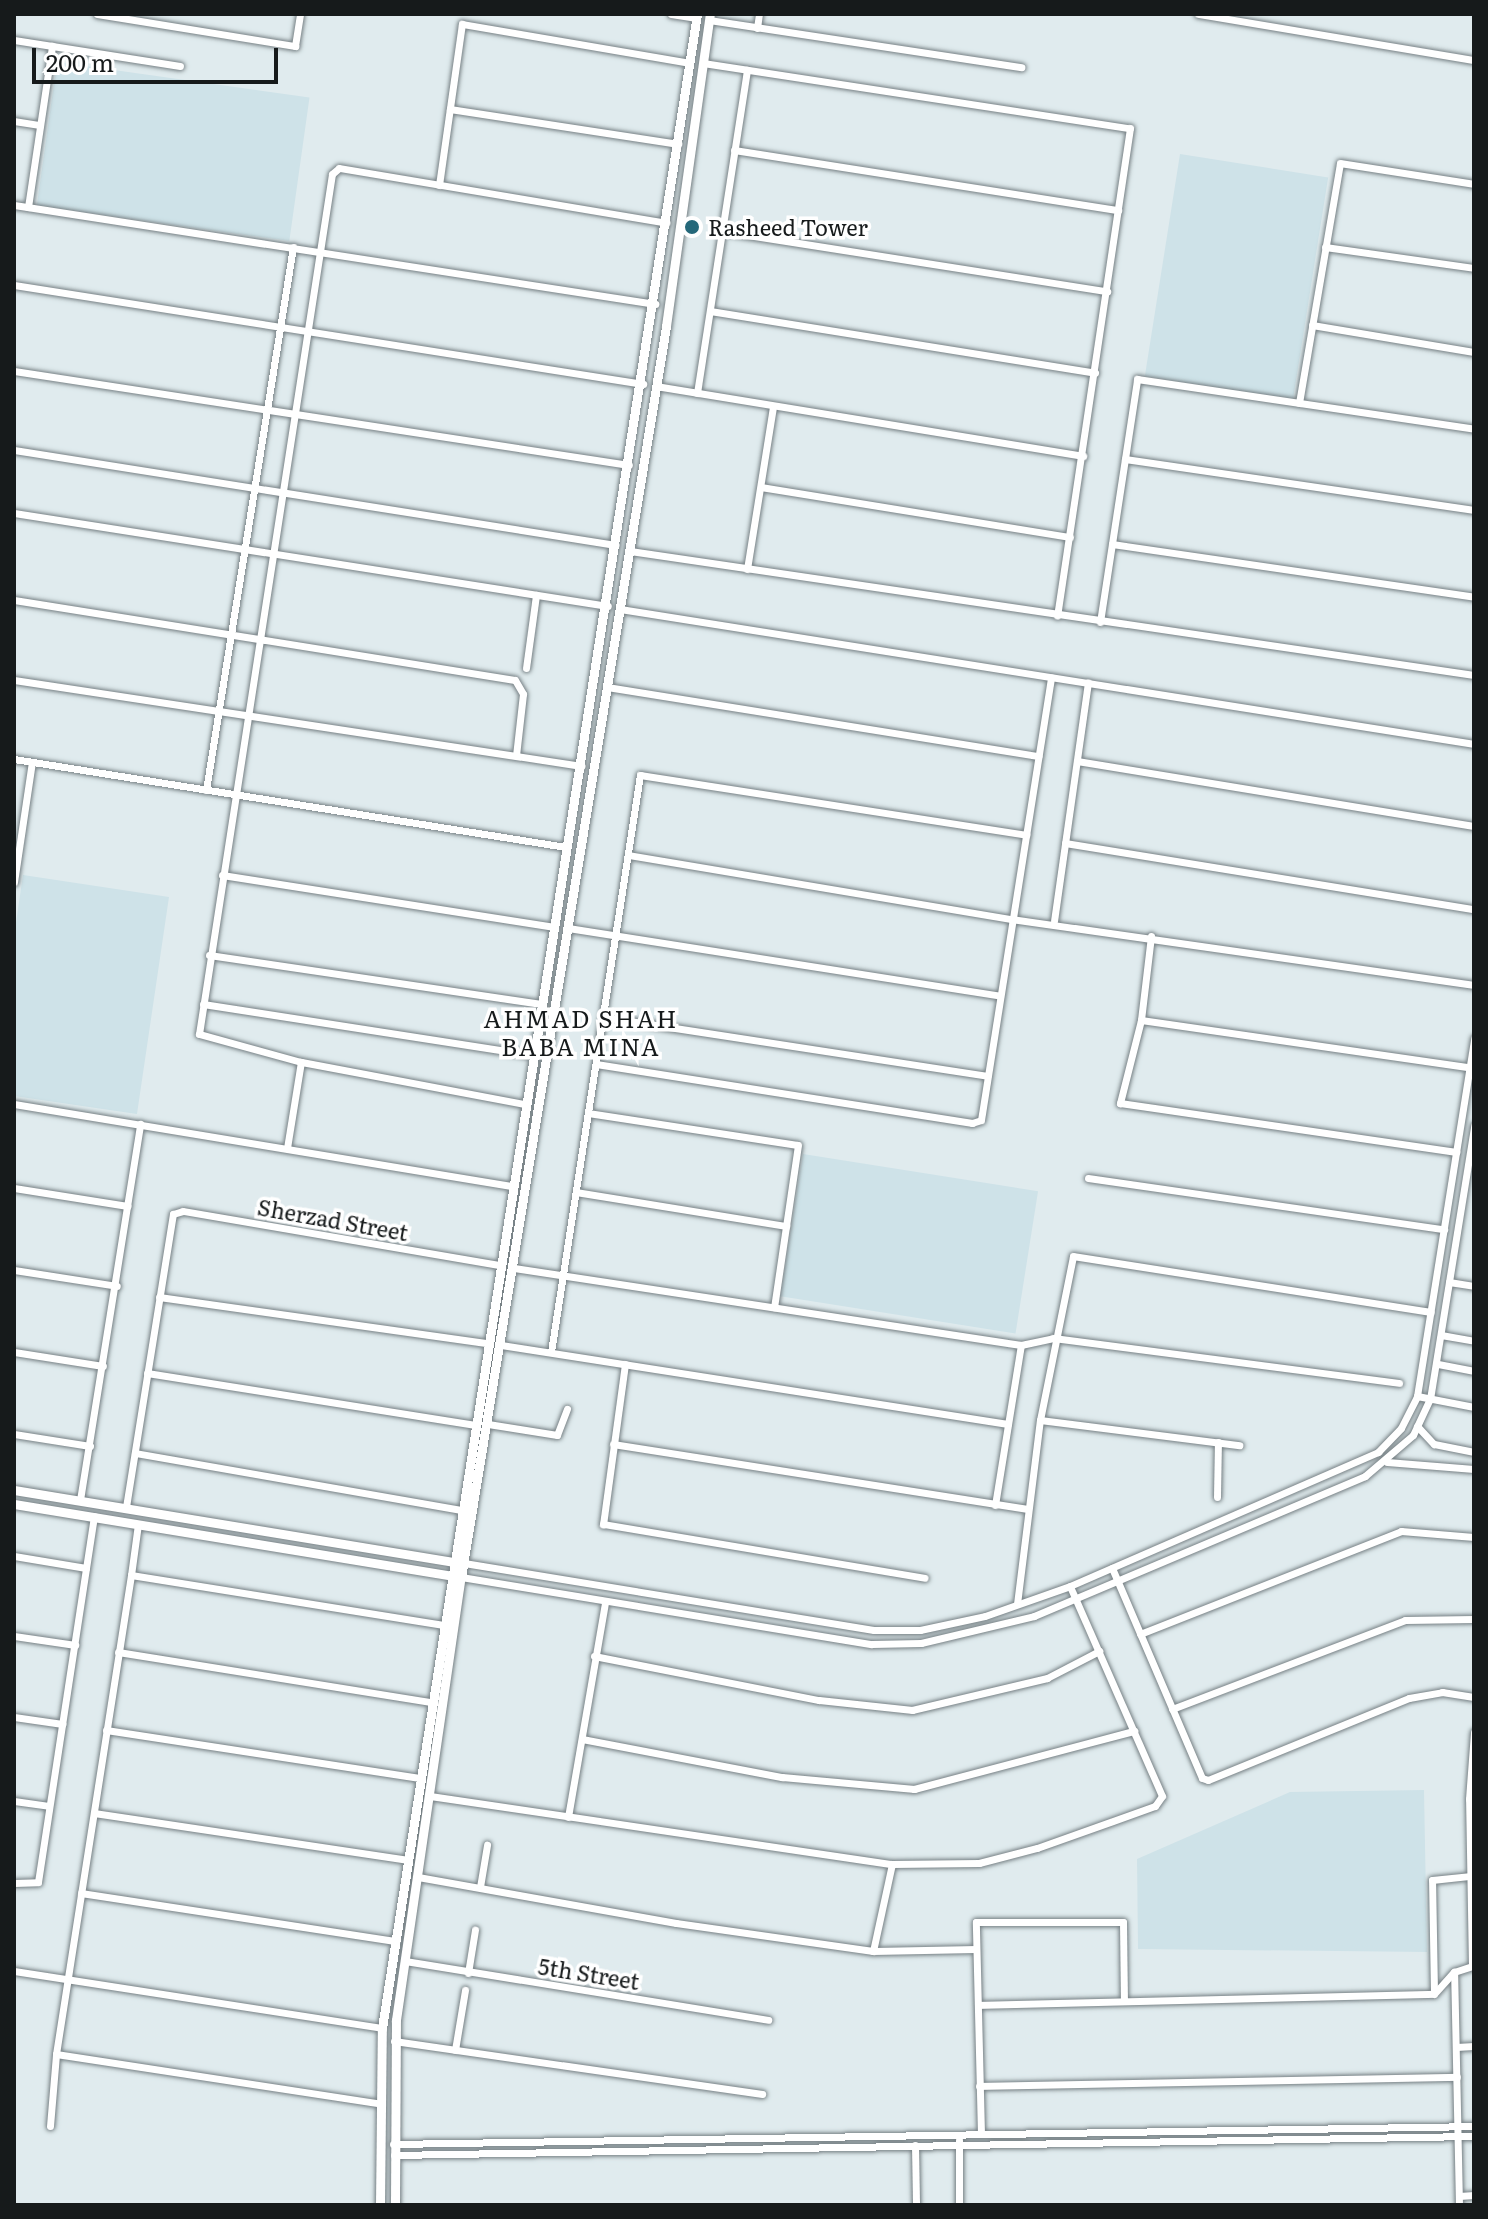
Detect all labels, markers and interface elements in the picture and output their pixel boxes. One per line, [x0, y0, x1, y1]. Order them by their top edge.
scale bar [36, 32, 282, 82]
text: 200 m [46, 44, 114, 79]
place label: Rasheed Tower [708, 214, 868, 240]
marker: Rasheed Tower [683, 218, 701, 236]
district label: AHMAD SHAH BABA MINA [484, 1004, 678, 1060]
street label: Sherzad Street [256, 1193, 410, 1245]
street label: 5th Street [537, 1952, 641, 1994]

